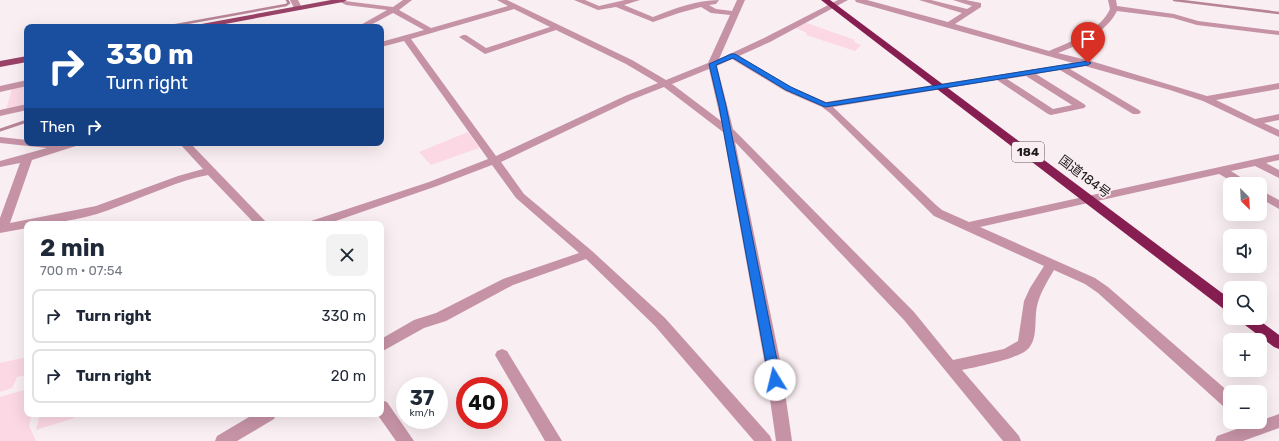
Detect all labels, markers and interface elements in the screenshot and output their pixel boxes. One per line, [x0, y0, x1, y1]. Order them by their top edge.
pin [1071, 22, 1105, 63]
icon: arrive [1077, 28, 1099, 50]
text: 330 m [106, 38, 194, 71]
icon: right [40, 40, 92, 92]
text: Turn right [106, 72, 188, 94]
icon: right [83, 116, 105, 138]
text: Then [40, 118, 75, 136]
road number: 184 [1012, 142, 1044, 162]
street label: 国道184号 [1056, 152, 1114, 201]
north arrow [1223, 177, 1267, 221]
map controls [1223, 177, 1267, 429]
button: sound [1223, 229, 1267, 273]
text: 2 min [40, 234, 105, 262]
button: close [326, 234, 368, 276]
text: 700 m · 07:54 [40, 263, 123, 278]
button: search [1223, 281, 1267, 325]
icon: right [42, 305, 64, 327]
text: Turn right [76, 307, 151, 325]
text: 330 m [321, 307, 366, 325]
button: + [1223, 333, 1267, 377]
position arrow [754, 359, 796, 401]
icon: right [42, 365, 64, 387]
text: Turn right [76, 367, 151, 385]
text: 20 m [331, 367, 366, 385]
speed limit sign: 40 [456, 377, 508, 429]
button: − [1223, 385, 1267, 429]
text: 37 [410, 386, 434, 410]
text: km/h [410, 407, 434, 419]

